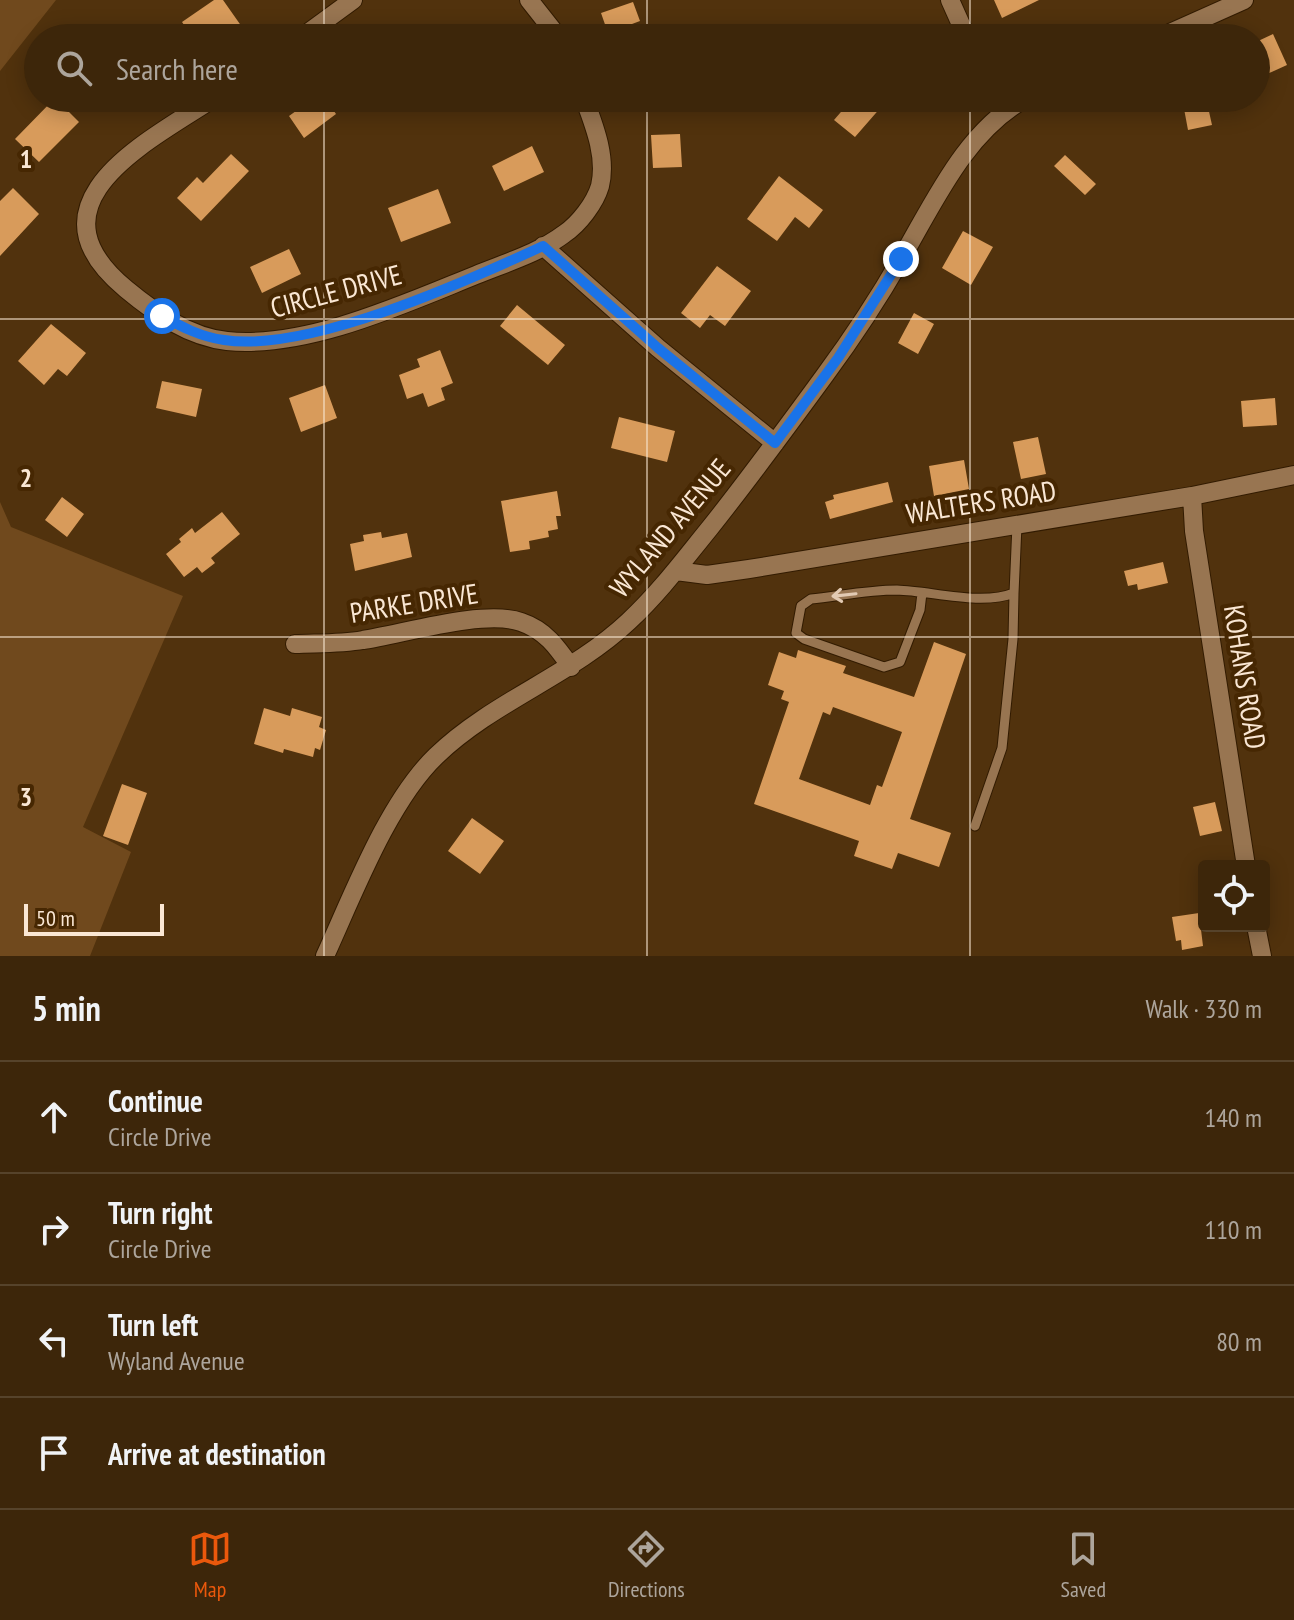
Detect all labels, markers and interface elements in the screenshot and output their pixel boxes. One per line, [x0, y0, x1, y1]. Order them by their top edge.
search box [24, 24, 1270, 112]
icon: search [52, 46, 96, 90]
text: Search here [116, 49, 238, 88]
text: 1 [20, 142, 32, 175]
route end [883, 241, 919, 277]
street label: CIRCLE DRIVE [266, 255, 405, 326]
route start [144, 298, 180, 334]
street label: WYLAND AVENUE [601, 451, 738, 605]
text: 2 [20, 461, 32, 494]
street label: WALTERS ROAD [903, 471, 1059, 532]
street label: PARKE DRIVE [347, 574, 481, 631]
one-way arrow [832, 588, 857, 603]
street label: KOHANS ROAD [1216, 602, 1275, 752]
text: 3 [20, 780, 32, 813]
map controls [1198, 860, 1270, 932]
button: locate [1198, 860, 1270, 932]
scale bar [24, 900, 164, 936]
text: 50 m [36, 904, 75, 932]
text: 5 min [32, 986, 101, 1030]
text: Walk · 330 m [1145, 992, 1262, 1025]
text: Continue [108, 1081, 203, 1120]
icon: ahead [32, 1095, 76, 1139]
text: 140 m [1204, 1101, 1262, 1134]
text: Circle Drive [108, 1120, 211, 1153]
text: Turn right [108, 1193, 212, 1232]
icon: right [32, 1207, 76, 1251]
text: 110 m [1204, 1213, 1262, 1246]
text: Circle Drive [108, 1232, 211, 1265]
text: Turn left [108, 1305, 198, 1344]
icon: left [32, 1319, 76, 1363]
text: 80 m [1216, 1325, 1262, 1358]
text: Wyland Avenue [108, 1344, 245, 1377]
icon: arrive [32, 1431, 76, 1475]
text: Arrive at destination [108, 1434, 326, 1473]
tab: Map [188, 1527, 232, 1603]
tab: Directions [608, 1527, 685, 1603]
tab: Saved [1061, 1527, 1106, 1603]

